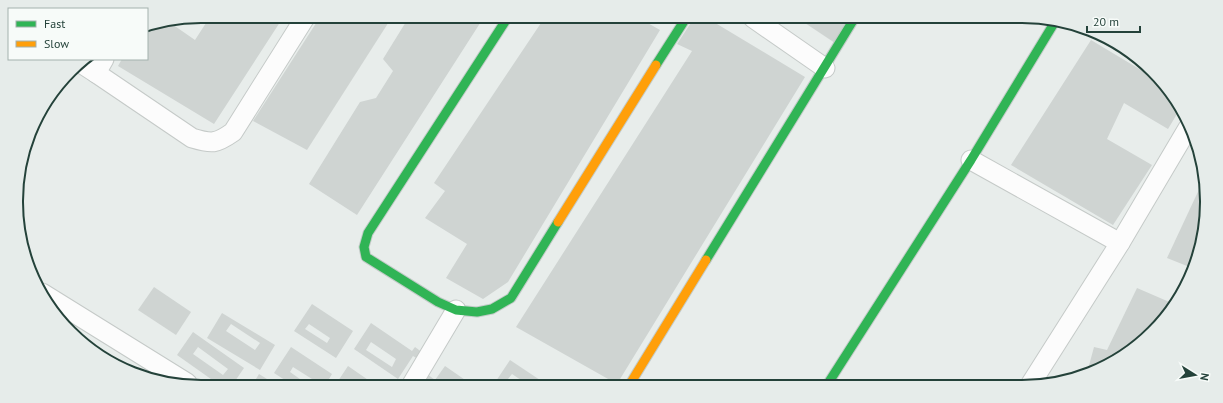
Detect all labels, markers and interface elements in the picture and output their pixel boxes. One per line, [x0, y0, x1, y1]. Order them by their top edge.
legend [8, 8, 148, 60]
scale bar [1087, 8, 1140, 34]
text: 20 m [1093, 14, 1119, 29]
text: Fast [44, 16, 65, 31]
text: Slow [44, 36, 69, 51]
north arrow [1175, 355, 1215, 395]
text: N [1197, 372, 1212, 382]

